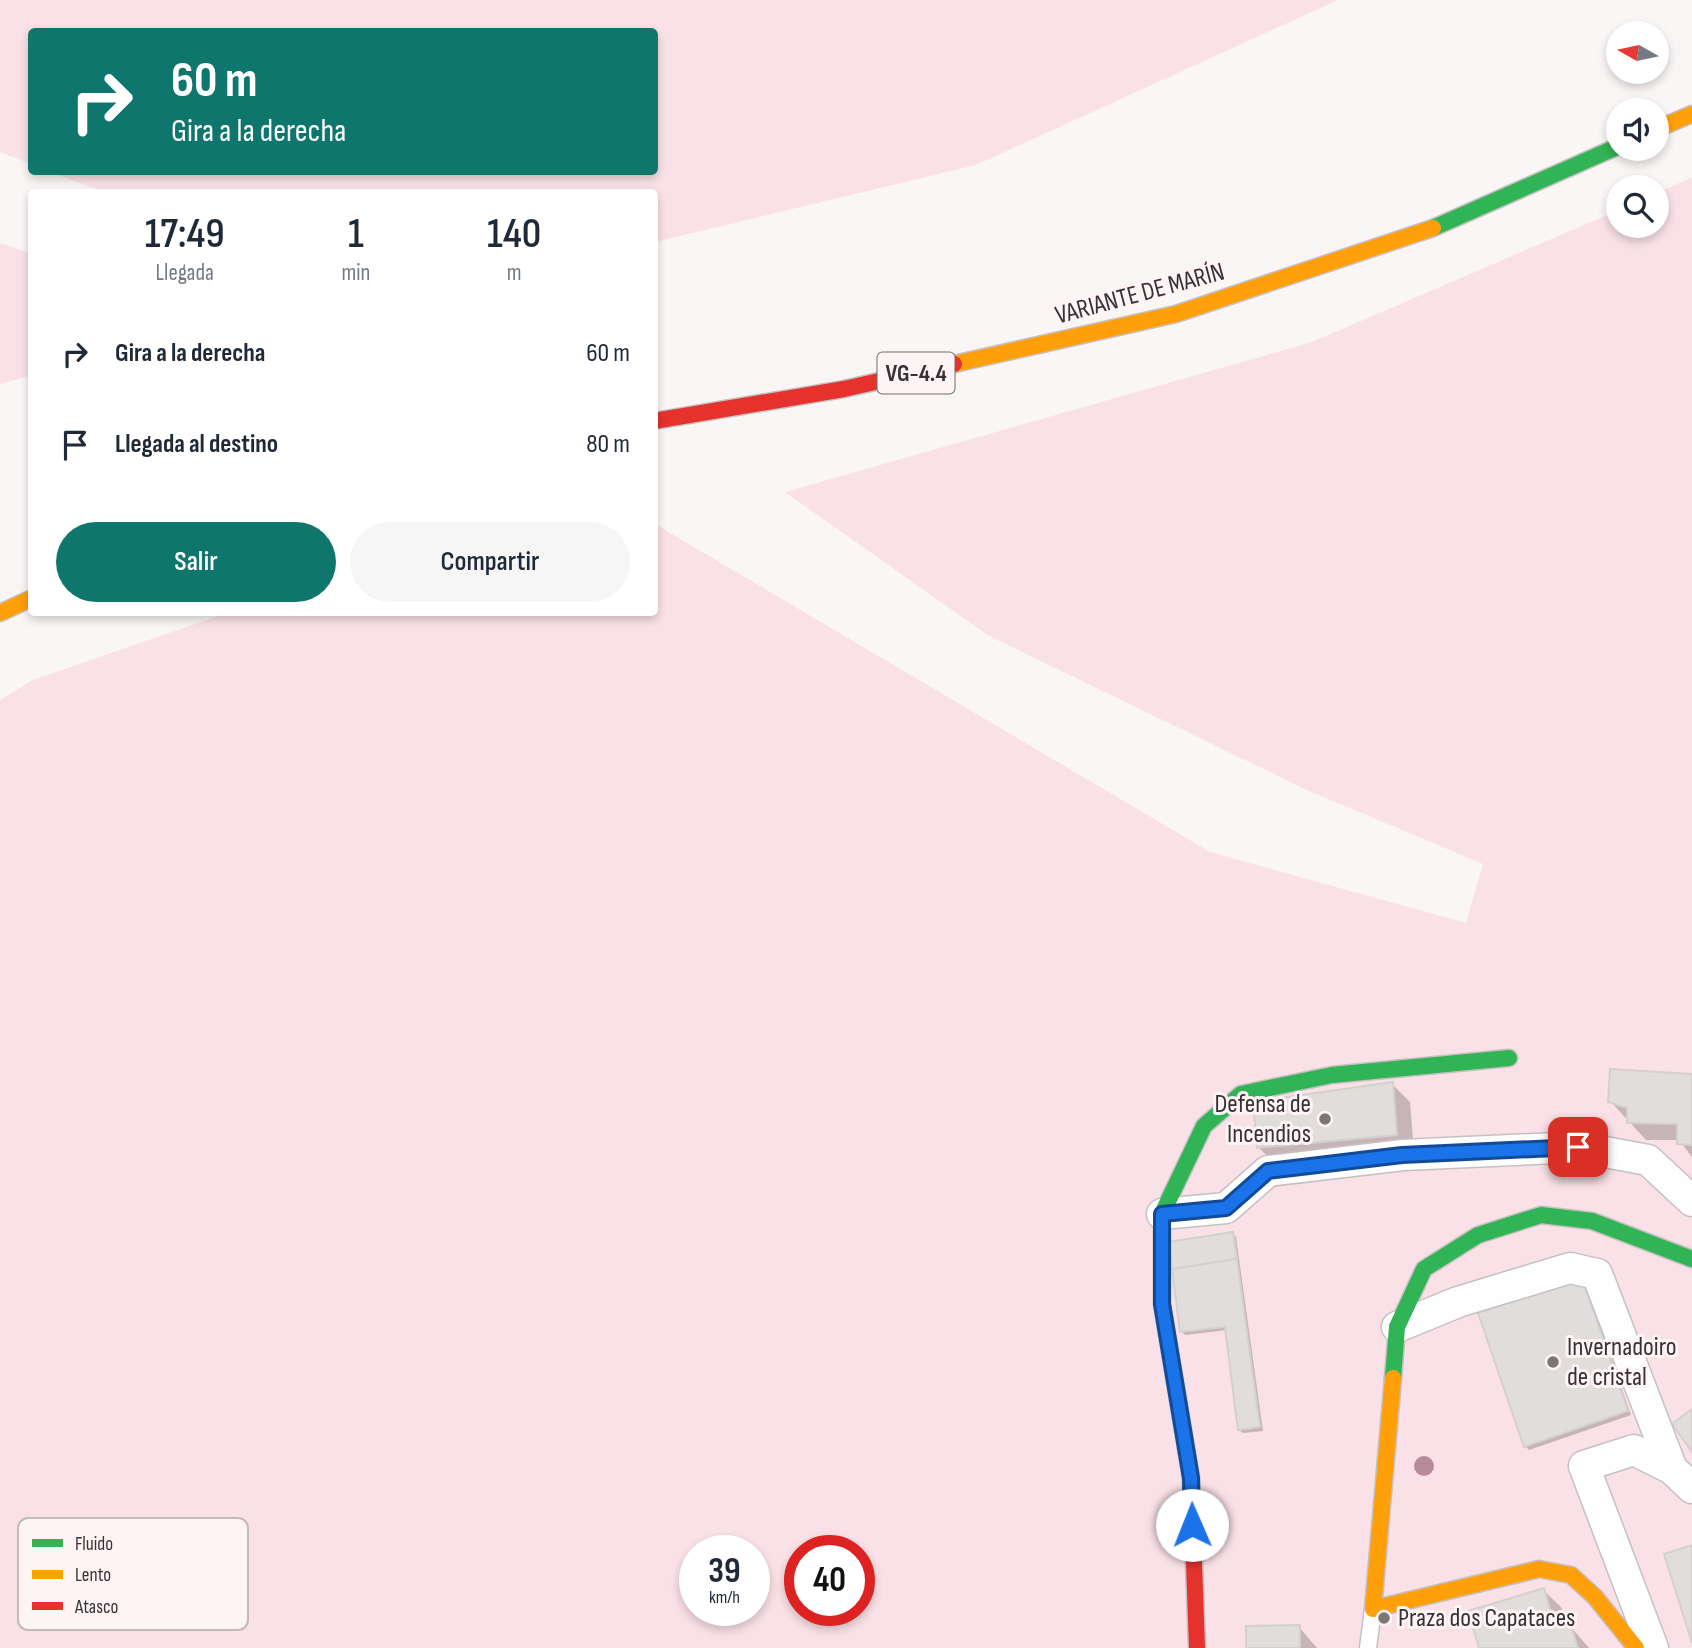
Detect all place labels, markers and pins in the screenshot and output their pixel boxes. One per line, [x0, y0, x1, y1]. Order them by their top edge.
place label: Defensa de Incendios [1215, 1089, 1311, 1150]
marker: Defensa de Incendios [1317, 1111, 1333, 1127]
pin [1548, 1117, 1608, 1177]
place label: Invernadoiro de cristal [1567, 1332, 1677, 1393]
marker: Invernadoiro de cristal [1545, 1354, 1561, 1370]
place label: Praza dos Capataces [1398, 1603, 1575, 1634]
marker: Praza dos Capataces [1376, 1610, 1392, 1626]

